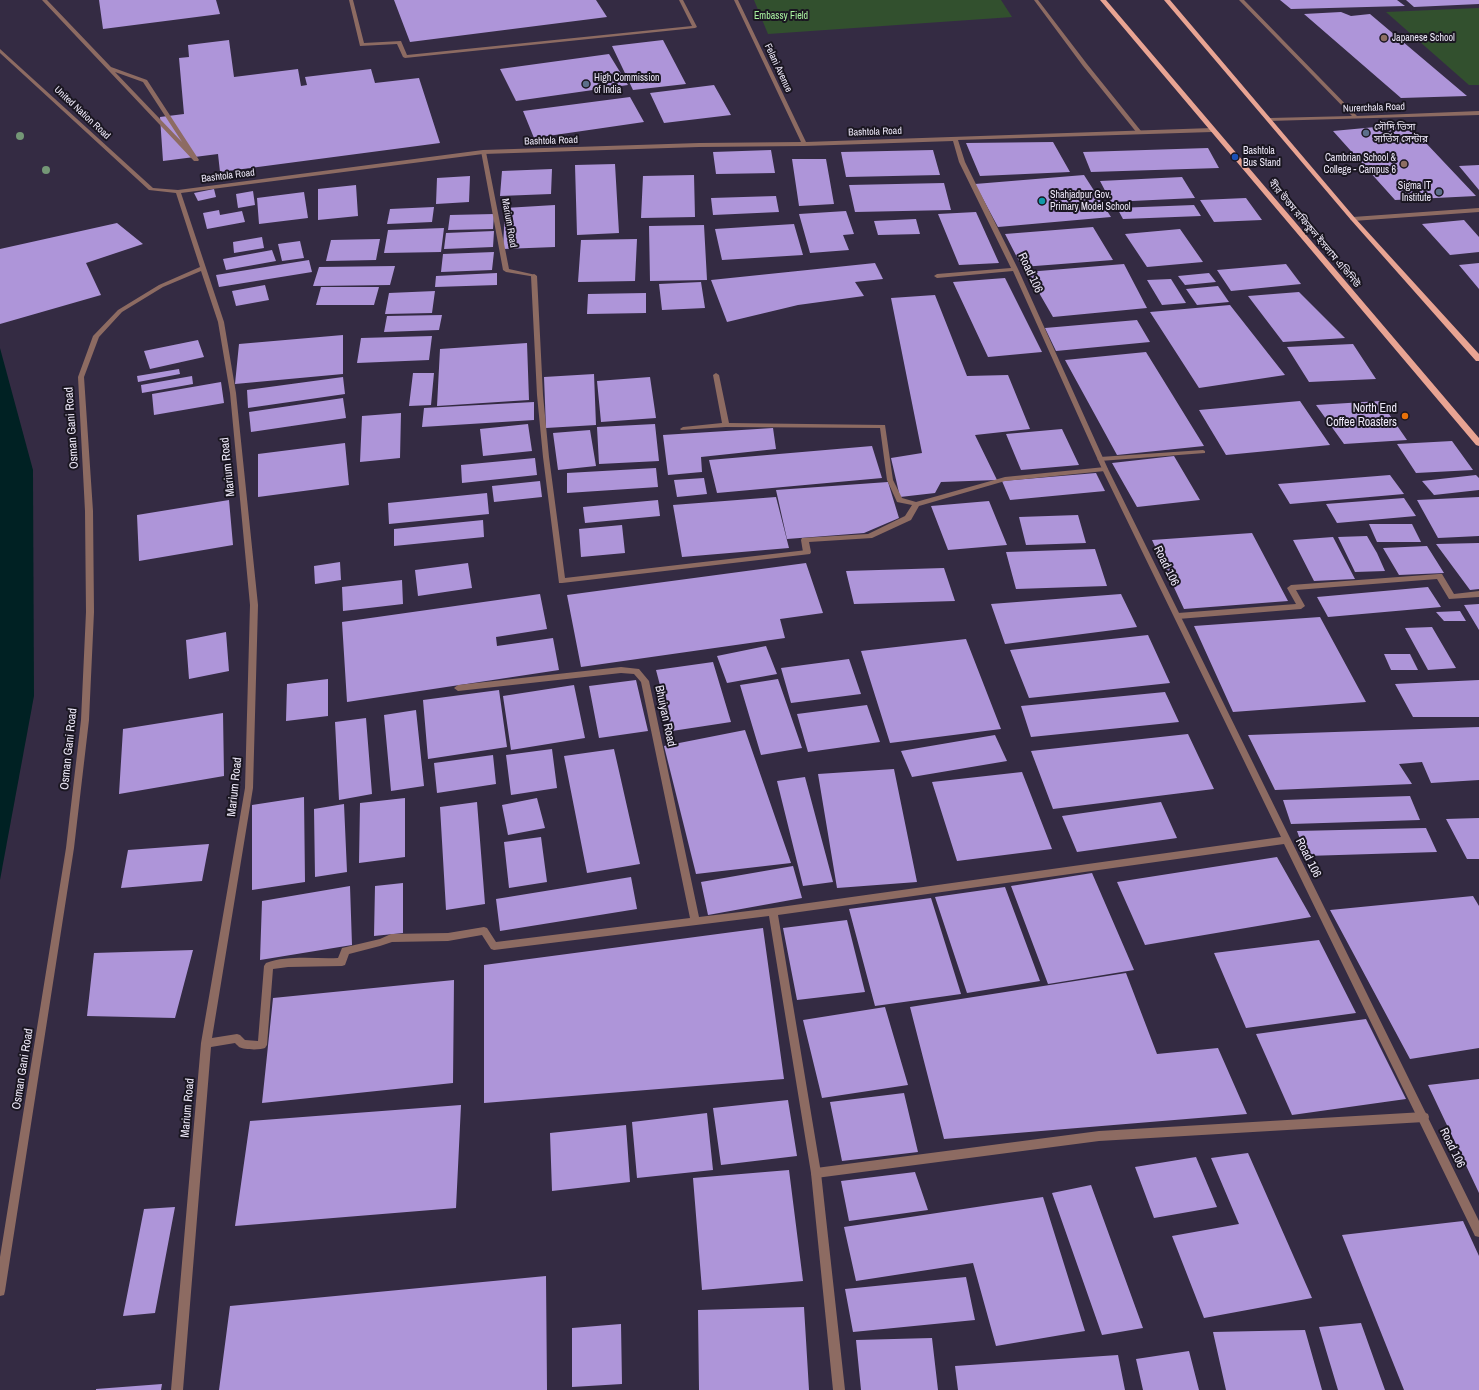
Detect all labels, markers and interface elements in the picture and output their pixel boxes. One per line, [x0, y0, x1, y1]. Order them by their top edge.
park label: Embassy Field [754, 10, 808, 22]
place label: Japanese School [1392, 32, 1455, 44]
marker: Japanese School [1379, 33, 1389, 43]
street label: Felani Avenue [762, 42, 794, 94]
place label: High Commission of India [594, 72, 660, 96]
marker: High Commission of India [581, 79, 591, 89]
street label: United Nation Road [51, 84, 113, 142]
street label: Nurerchala Road [1343, 101, 1405, 115]
place label: সৌদি ভিসা সার্ভিস সেন্টার [1374, 121, 1428, 144]
street label: Bashtola Road [848, 125, 902, 139]
marker: সৌদি ভিসা সার্ভিস সেন্টার [1361, 128, 1371, 138]
street label: Bashtola Road [524, 134, 578, 148]
place label: Bashtola Bus Stand [1243, 145, 1281, 168]
marker: Bashtola Bus Stand [1230, 152, 1240, 162]
place label: Cambrian School & College - Campus 6 [1324, 152, 1396, 176]
marker: Cambrian School & College - Campus 6 [1399, 159, 1409, 169]
street label: Bashtola Road [201, 167, 255, 185]
street label: বীর উত্তম রফিকুল ইসলাম এভিনিউ [1265, 178, 1363, 290]
place label: Sigma IT Institute [1398, 180, 1431, 204]
marker: Sigma IT Institute [1434, 187, 1444, 197]
place label: Shahjadpur Gov. Primary Model School [1050, 189, 1131, 212]
marker: Shahjadpur Gov. Primary Model School [1037, 196, 1047, 206]
street label: Marium Road [499, 198, 519, 248]
street label: Road 106 [1014, 251, 1046, 295]
street label: Osman Gani Road [62, 387, 82, 469]
place label: North End Coffee Roasters [1326, 402, 1397, 430]
marker: North End Coffee Roasters [1400, 411, 1410, 421]
street label: Marium Road [218, 437, 238, 497]
street label: Road 106 [1150, 544, 1182, 588]
street label: Bhuiyan Road [651, 684, 679, 748]
street label: Osman Gani Road [58, 707, 80, 791]
street label: Marium Road [225, 757, 245, 817]
street label: Road 106 [1292, 836, 1324, 880]
street label: Osman Gani Road [9, 1027, 37, 1111]
street label: Marium Road [178, 1078, 198, 1138]
street label: Road 106 [1436, 1126, 1468, 1170]

